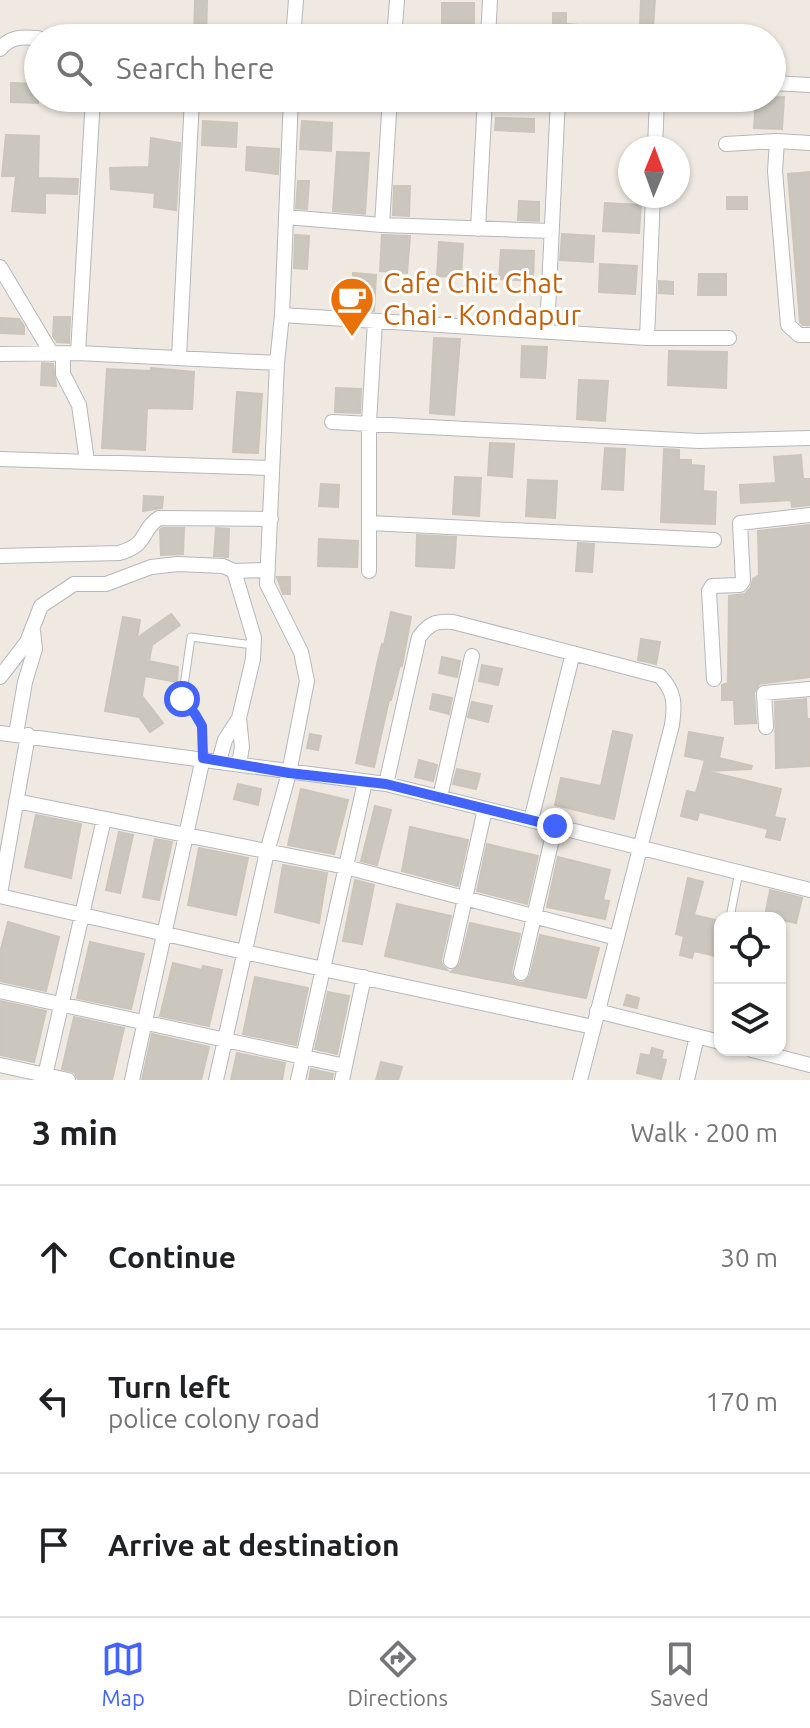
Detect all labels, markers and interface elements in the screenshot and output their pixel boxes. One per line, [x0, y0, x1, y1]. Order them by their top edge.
search box [24, 24, 786, 112]
icon: search [52, 46, 96, 90]
text: Search here [116, 51, 275, 85]
north arrow [618, 136, 690, 208]
place label: Cafe Chit Chat Chai - Kondapur [383, 267, 581, 330]
cafe icon: Cafe Chit Chat Chai - Kondapur [328, 275, 376, 338]
route start [164, 681, 200, 717]
route end [537, 808, 573, 844]
map controls [714, 912, 786, 1056]
button: locate [714, 912, 786, 984]
button: layers [714, 984, 786, 1056]
text: 3 min [32, 1113, 118, 1151]
text: Walk · 200 m [630, 1118, 778, 1147]
icon: ahead [32, 1235, 76, 1279]
text: Continue [108, 1240, 236, 1274]
text: 30 m [720, 1243, 778, 1272]
text: Turn left [108, 1370, 230, 1404]
icon: left [32, 1379, 76, 1423]
text: 170 m [706, 1387, 778, 1416]
text: police colony road [108, 1404, 320, 1433]
icon: arrive [32, 1523, 76, 1567]
text: Arrive at destination [108, 1528, 400, 1562]
tab: Map [101, 1637, 145, 1710]
tab: Directions [347, 1637, 448, 1710]
tab: Saved [650, 1637, 709, 1710]

